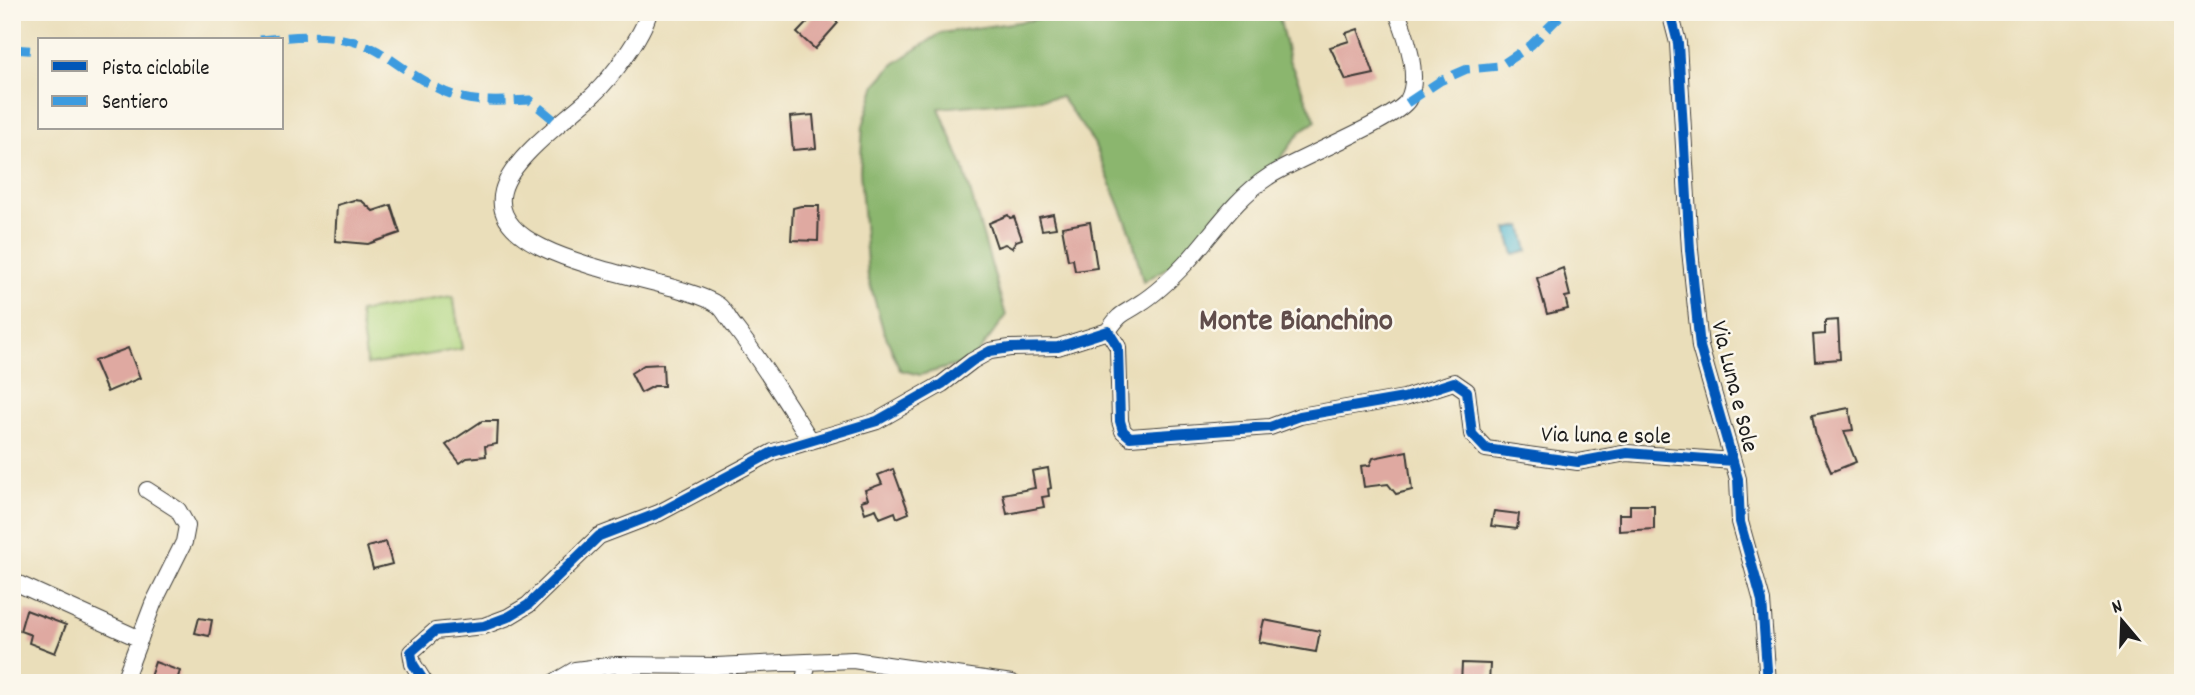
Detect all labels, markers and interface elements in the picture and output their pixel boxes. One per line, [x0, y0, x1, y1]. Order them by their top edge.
legend [38, 38, 284, 130]
text: Pista ciclabile [102, 55, 209, 85]
text: Sentiero [102, 89, 168, 119]
district label: Monte Bianchino [1199, 300, 1393, 346]
street label: Via Luna e Sole [1700, 317, 1766, 456]
street label: Via luna e sole [1541, 419, 1671, 455]
north arrow [2086, 586, 2156, 656]
text: N [2109, 594, 2126, 623]

